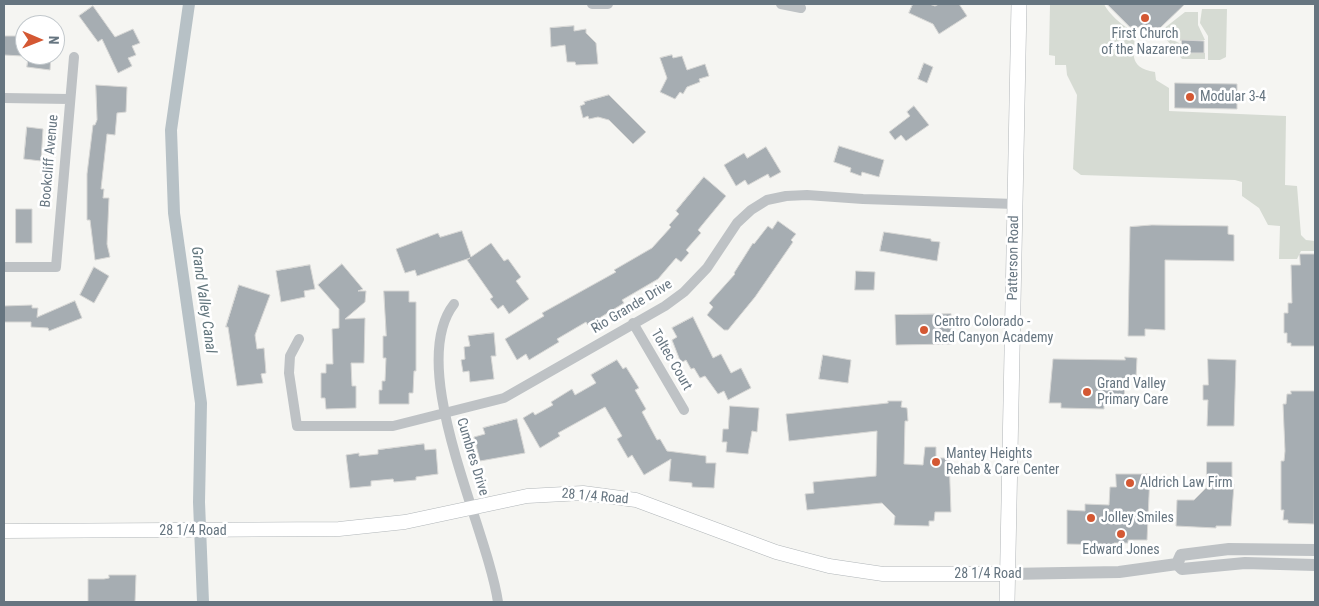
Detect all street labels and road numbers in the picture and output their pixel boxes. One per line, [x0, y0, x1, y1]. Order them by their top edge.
street label: Bookcliff Avenue [38, 114, 62, 208]
street label: Patterson Road [1005, 215, 1023, 301]
street label: Rio Grande Drive [589, 276, 675, 338]
street label: Toltec Court [647, 326, 695, 394]
street label: Cumbres Drive [452, 416, 492, 498]
street label: 28 1/4 Road [561, 486, 629, 508]
street label: 28 1/4 Road [159, 523, 227, 539]
street label: 28 1/4 Road [954, 566, 1022, 582]

